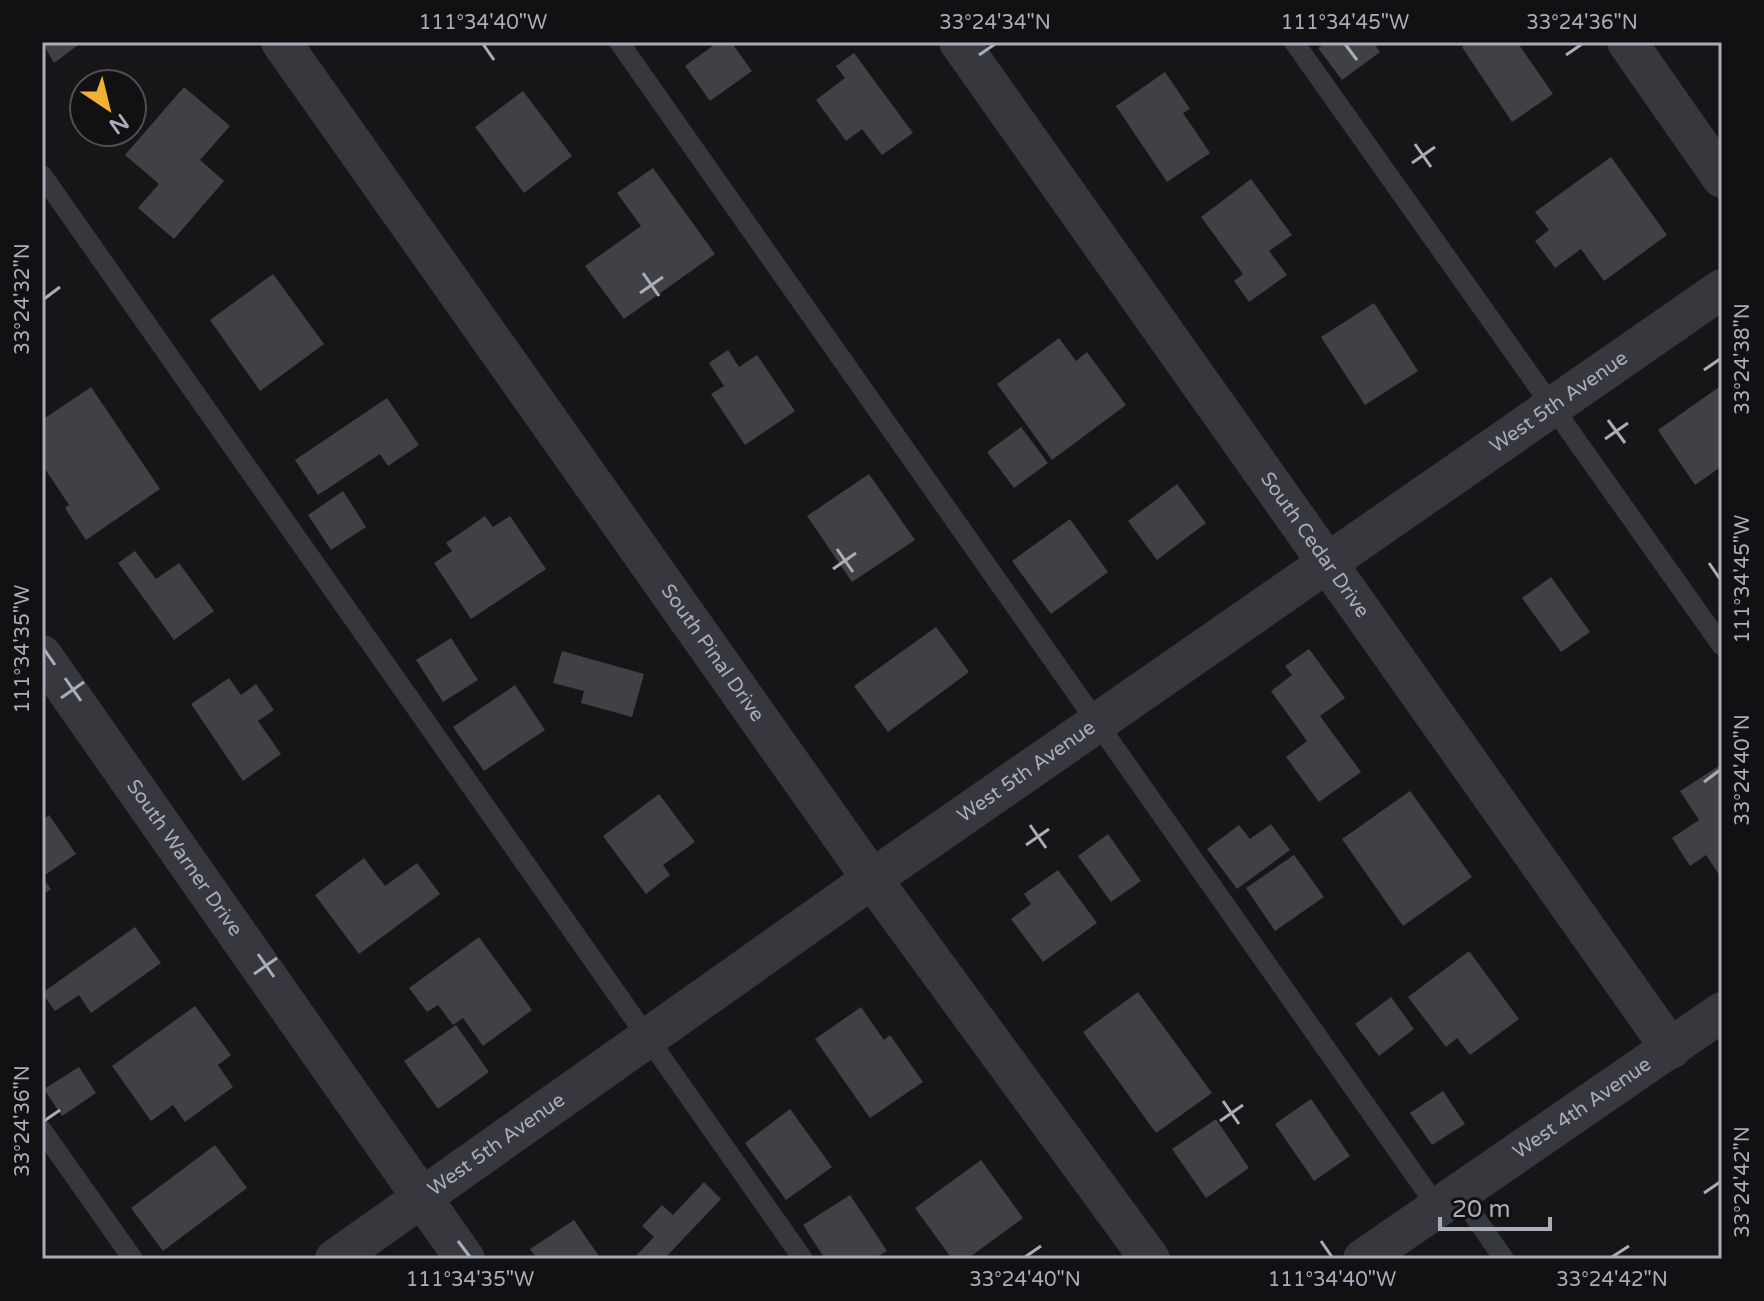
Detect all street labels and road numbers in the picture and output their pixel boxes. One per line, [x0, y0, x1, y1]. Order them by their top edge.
street label: West 5th Avenue [1485, 346, 1632, 458]
street label: South Cedar Drive [1255, 468, 1374, 622]
street label: South Pinal Drive [656, 580, 769, 726]
street label: West 5th Avenue [953, 716, 1100, 828]
street label: South Warner Drive [121, 775, 247, 941]
street label: West 4th Avenue [1509, 1052, 1656, 1164]
street label: West 5th Avenue [423, 1088, 570, 1201]

